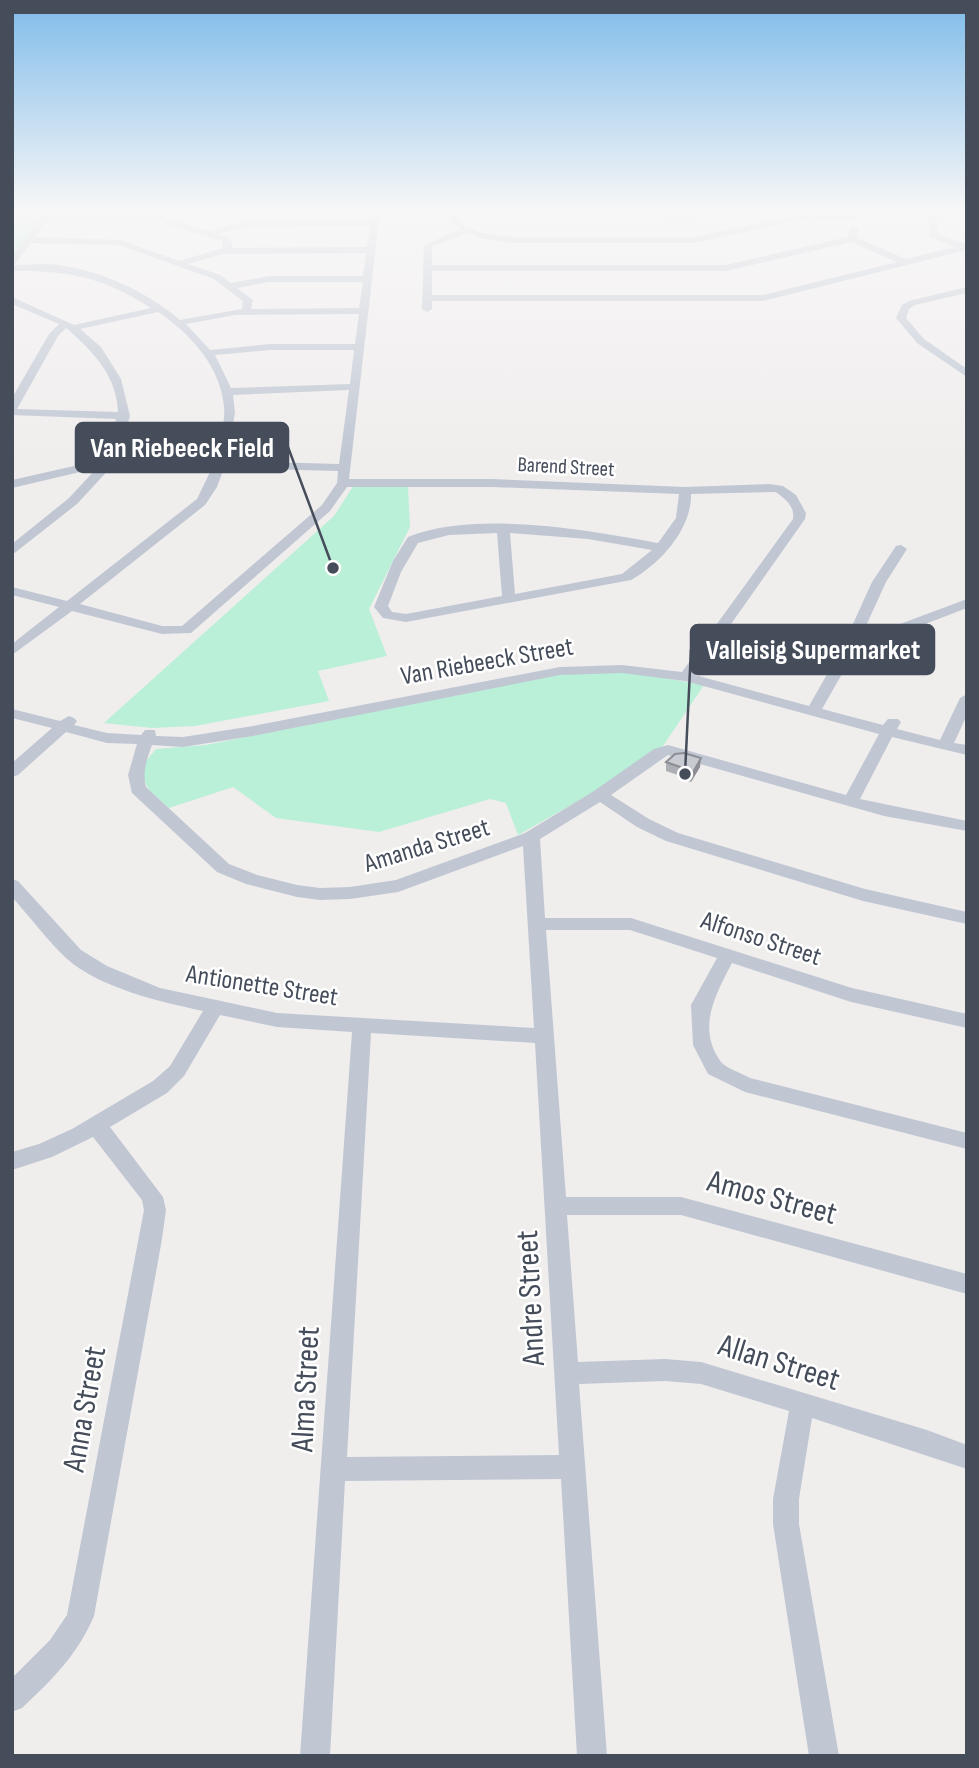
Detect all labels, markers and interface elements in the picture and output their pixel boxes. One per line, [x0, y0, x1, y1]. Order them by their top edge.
callout: Van Riebeeck Field [76, 423, 288, 472]
text: Van Riebeeck Field [90, 432, 274, 465]
street label: Barend Street [517, 452, 615, 482]
callout: Valleisig Supermarket [691, 625, 934, 674]
street label: Van Riebeeck Street [398, 632, 576, 692]
text: Valleisig Supermarket [706, 634, 920, 667]
street label: Amanda Street [360, 812, 493, 880]
street label: Alfonso Street [696, 905, 825, 973]
street label: Antionette Street [183, 959, 340, 1013]
street label: Amos Street [702, 1162, 841, 1234]
street label: Andre Street [508, 1229, 554, 1368]
street label: Alma Street [283, 1325, 329, 1454]
street label: Allan Street [713, 1326, 844, 1400]
street label: Anna Street [55, 1343, 115, 1476]

